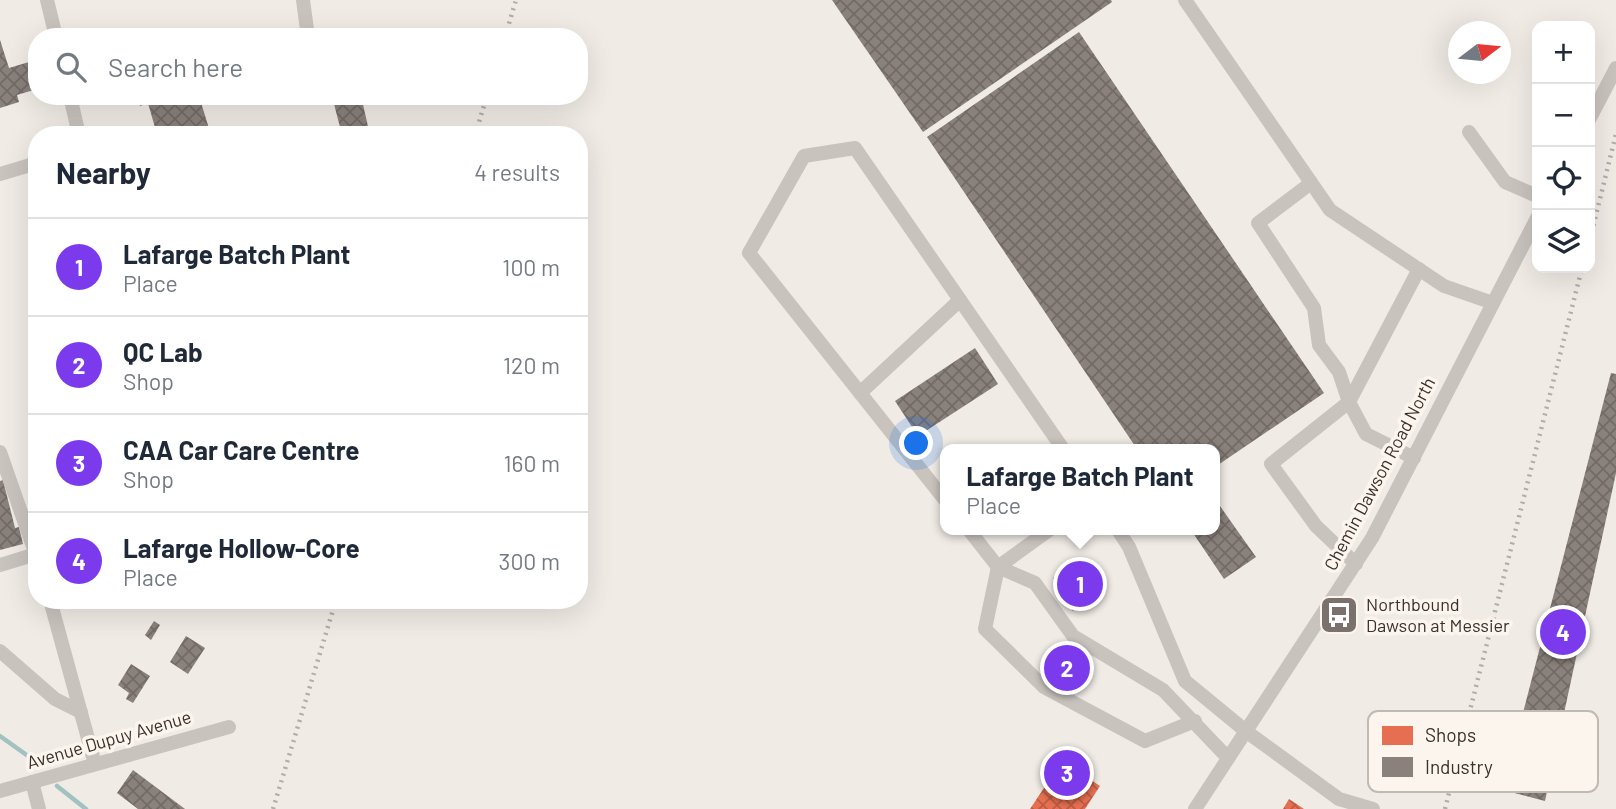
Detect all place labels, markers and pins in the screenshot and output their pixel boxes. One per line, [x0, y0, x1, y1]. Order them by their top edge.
pin: 1 [1057, 558, 1103, 610]
place label: Northbound Dawson at Messier [1366, 593, 1510, 636]
bus stop icon: Northbound Dawson at Messier [1318, 594, 1360, 636]
pin: 4 [1540, 606, 1586, 658]
pin: 2 [1044, 642, 1090, 694]
pin: 3 [1044, 747, 1090, 799]

